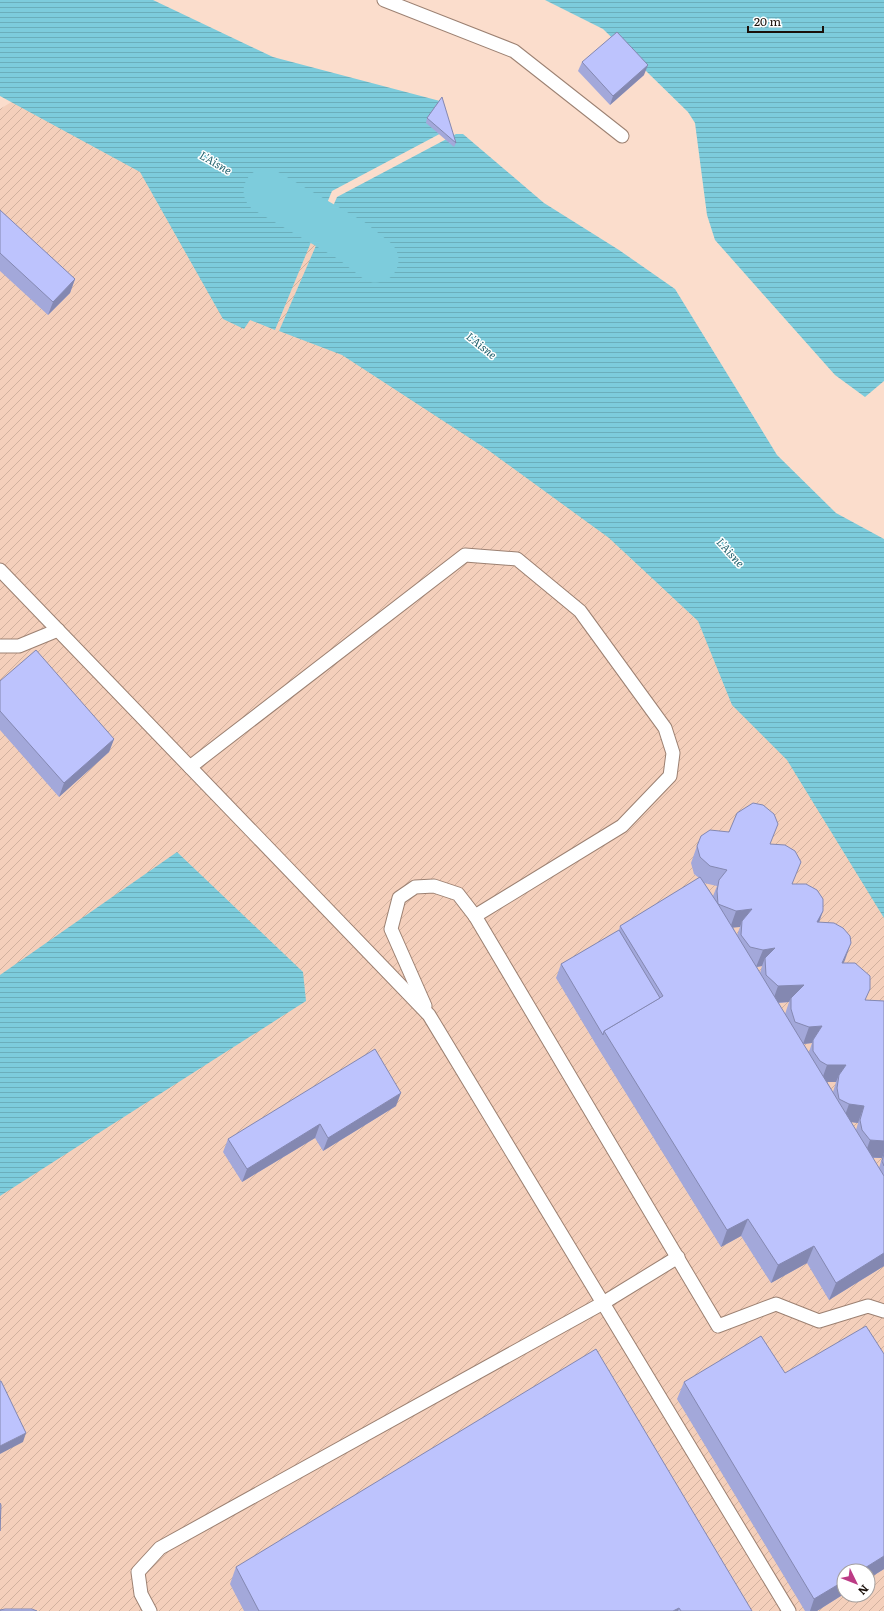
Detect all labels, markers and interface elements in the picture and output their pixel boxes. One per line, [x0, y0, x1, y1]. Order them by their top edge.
scale bar [748, 8, 823, 34]
text: 20 m [754, 12, 781, 30]
water label: L'Aisne [197, 146, 235, 178]
water label: L'Aisne [463, 328, 501, 362]
water label: L'Aisne [713, 534, 749, 570]
north arrow [836, 1563, 876, 1603]
text: N [855, 1582, 873, 1599]

